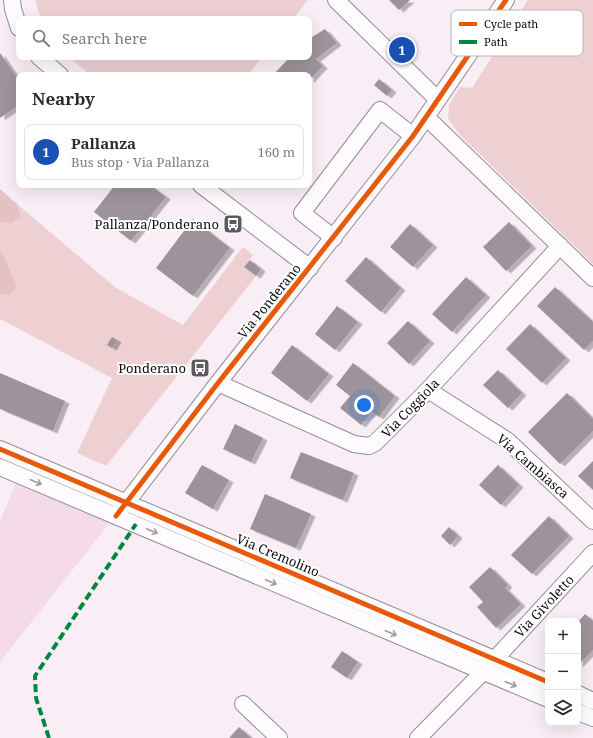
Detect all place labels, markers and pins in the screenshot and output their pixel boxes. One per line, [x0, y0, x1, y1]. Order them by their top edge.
pin: 1 [389, 35, 415, 65]
bus stop icon: Pallanza/Ponderano [222, 213, 244, 235]
place label: Pallanza/Ponderano [95, 215, 219, 233]
bus stop icon: Ponderano [189, 357, 211, 379]
place label: Ponderano [118, 359, 186, 377]

